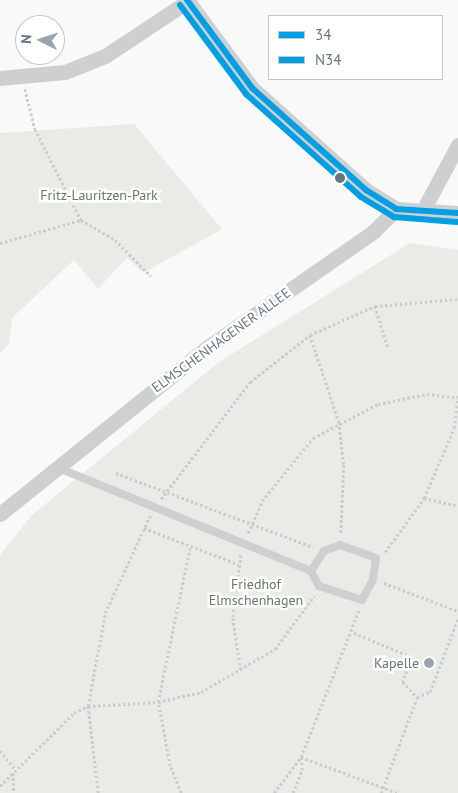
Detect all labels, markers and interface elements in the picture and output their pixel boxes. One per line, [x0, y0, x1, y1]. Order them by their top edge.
north arrow [15, 15, 65, 65]
legend [268, 15, 443, 80]
text: 34 [315, 25, 331, 44]
text: N [17, 34, 35, 44]
text: N34 [315, 50, 341, 69]
unlabelled marker [335, 173, 345, 183]
park label: Fritz-Lauritzen-Park [40, 187, 158, 203]
street label: ELMSCHENHAGENER ALLEE [148, 284, 294, 396]
park label: Friedhof Elmschenhagen [209, 576, 303, 608]
place label: Kapelle [374, 655, 419, 671]
marker: Kapelle [423, 657, 435, 669]

